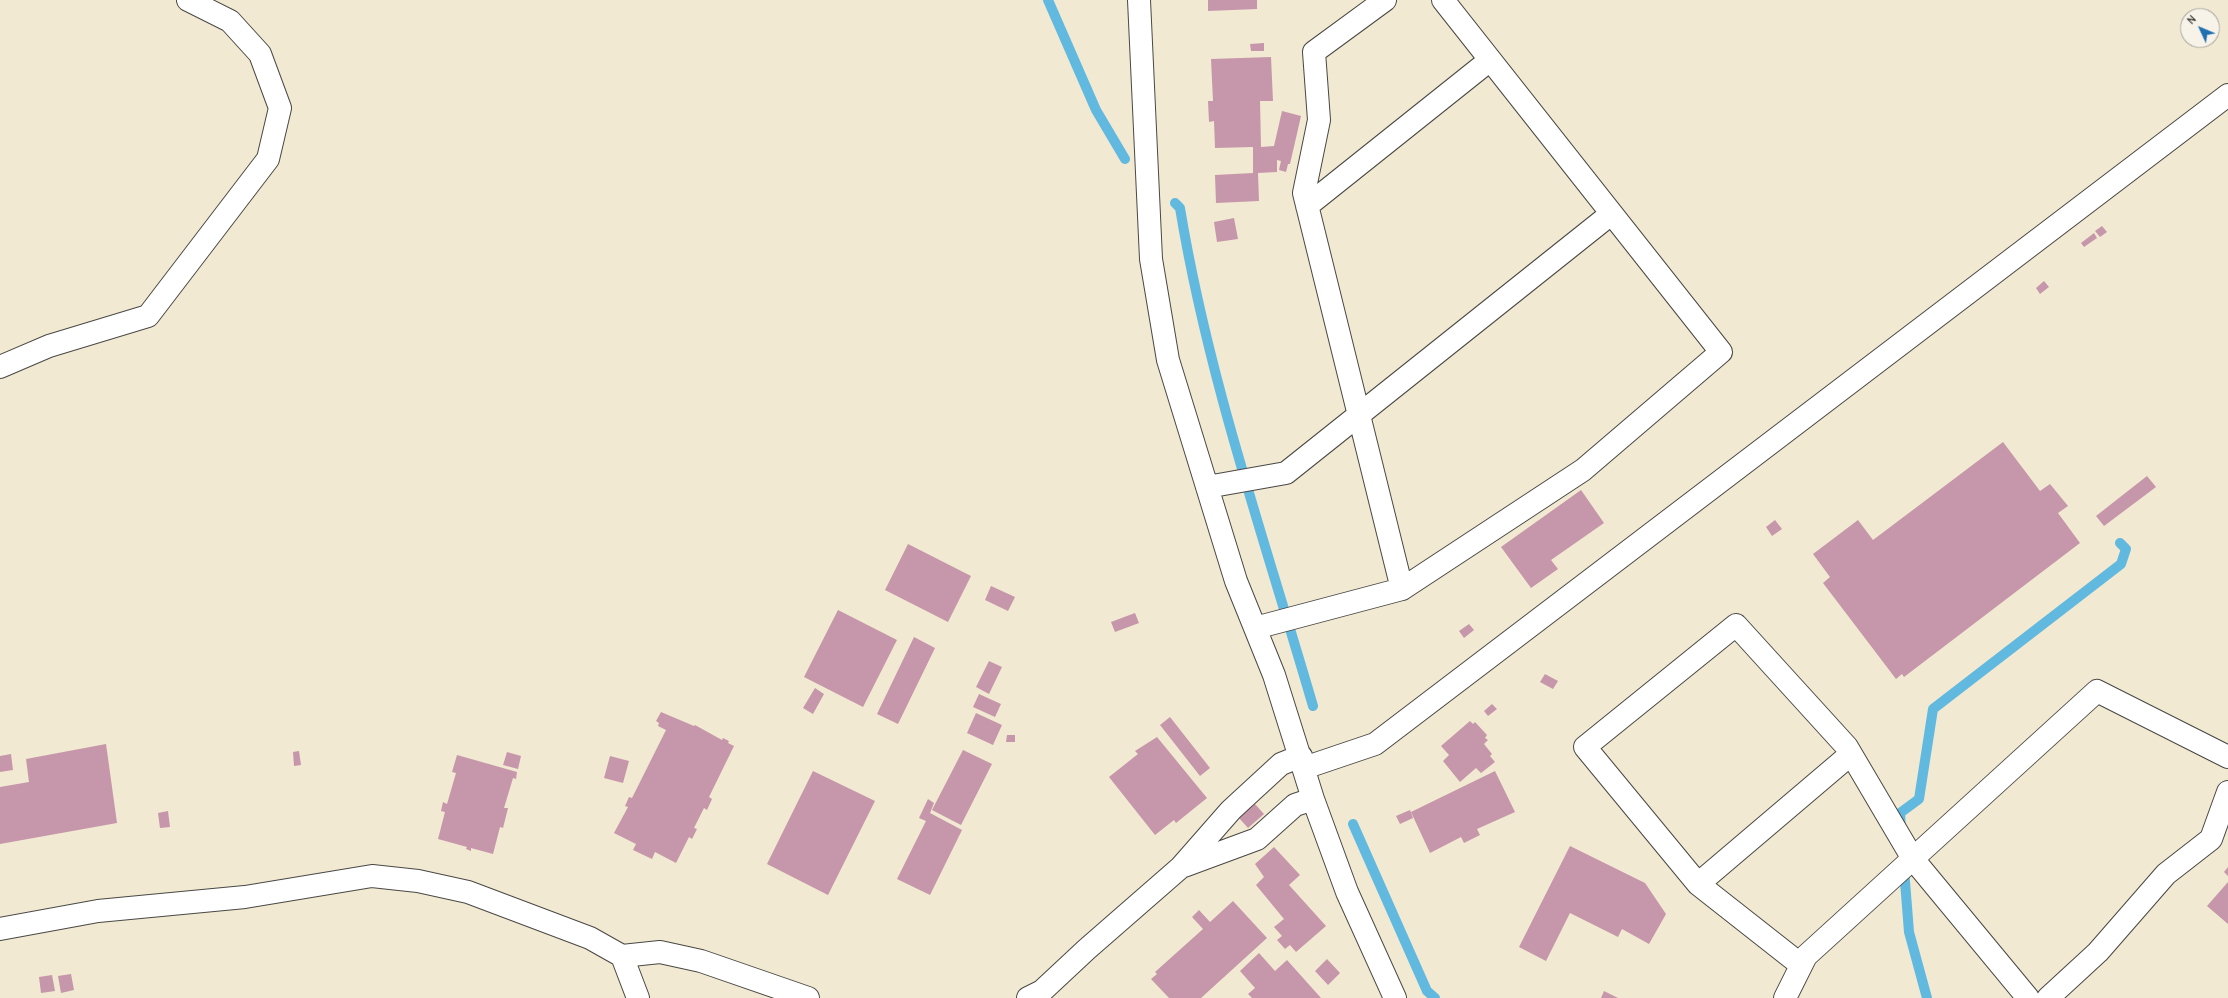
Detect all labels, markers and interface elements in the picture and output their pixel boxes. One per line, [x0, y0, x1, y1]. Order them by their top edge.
north arrow [2180, 8, 2220, 48]
text: N [2185, 13, 2199, 27]

